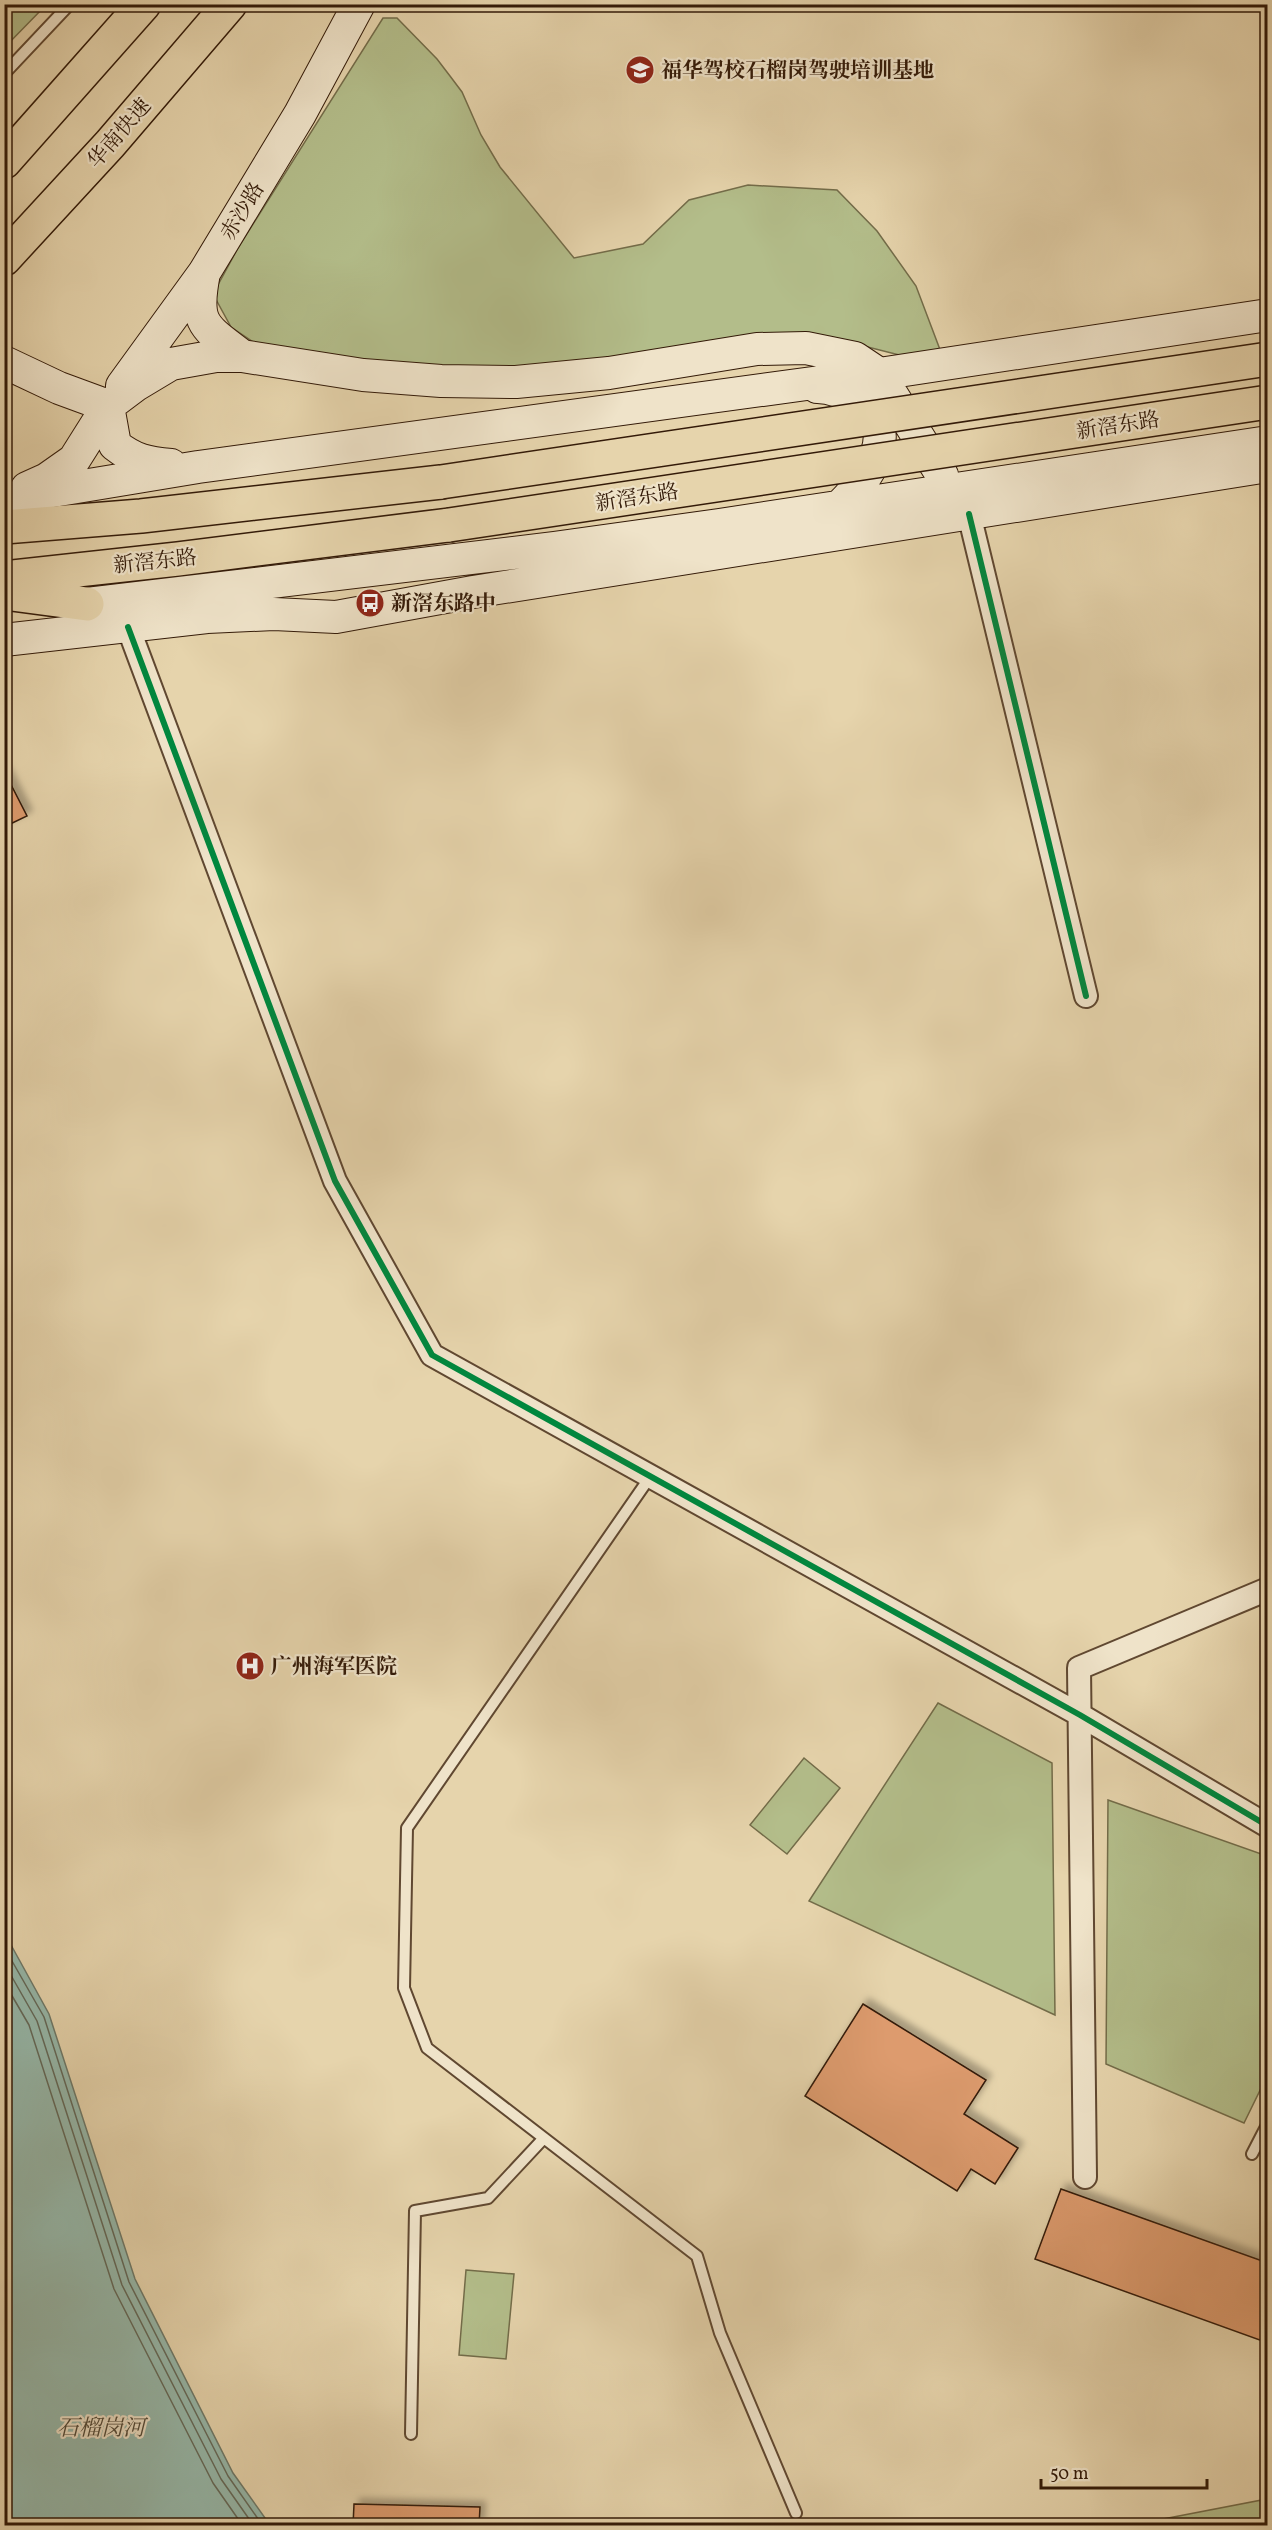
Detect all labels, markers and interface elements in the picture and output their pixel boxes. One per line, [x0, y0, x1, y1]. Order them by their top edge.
school or university icon: 福华驾校石榴岗驾驶培训基地 [624, 54, 656, 86]
place label: 福华驾校石榴岗驾驶培训基地 [661, 57, 934, 86]
street label: 华南快速 [82, 93, 159, 175]
street label: 赤沙路 [215, 177, 272, 246]
street label: 新滘东路 [1074, 406, 1162, 447]
street label: 新滘东路 [593, 478, 681, 519]
street label: 新滘东路 [112, 544, 198, 581]
bus stop icon: 新滘东路中 [354, 587, 386, 619]
place label: 新滘东路中 [391, 590, 496, 619]
hospital icon: 广州海军医院 [234, 1650, 266, 1682]
place label: 广州海军医院 [271, 1653, 397, 1682]
water label: 石榴岗河 [57, 2414, 149, 2445]
scale bar [1041, 2452, 1208, 2490]
text: 50 m [1050, 2462, 1089, 2487]

